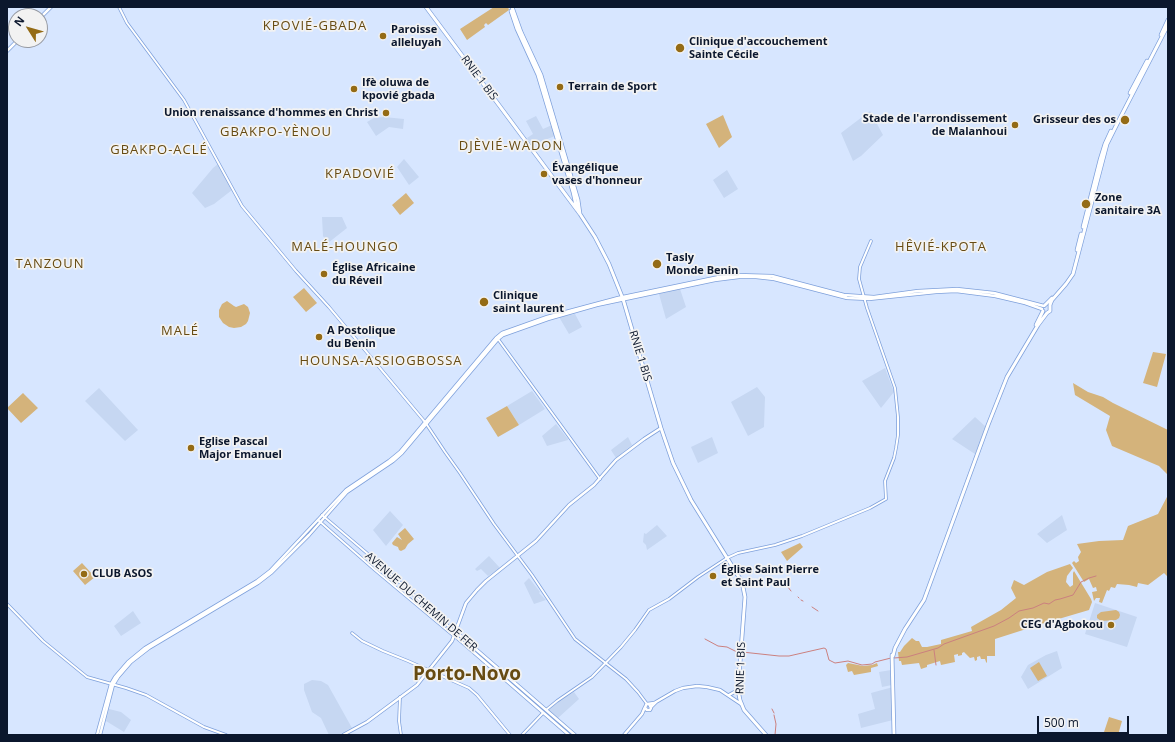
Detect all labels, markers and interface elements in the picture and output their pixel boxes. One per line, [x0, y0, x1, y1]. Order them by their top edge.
north arrow [8, 8, 48, 48]
text: N [10, 13, 27, 29]
district label: KPOVIÉ-GBADA [263, 18, 367, 34]
place label: Paroisse alleluyah [391, 23, 442, 49]
marker: Paroisse alleluyah [378, 31, 388, 41]
place label: Clinique d'accouchement Sainte Cécile [689, 35, 827, 61]
marker: Clinique d'accouchement Sainte Cécile [674, 42, 686, 54]
street label: RNIE 1 BIS [458, 53, 500, 103]
place label: Ifè oluwa de kpovié gbada [362, 76, 435, 102]
place label: Terrain de Sport [568, 80, 657, 94]
marker: Terrain de Sport [555, 82, 565, 92]
marker: Ifè oluwa de kpovié gbada [349, 84, 359, 94]
place label: Union renaissance d'hommes en Christ [164, 106, 378, 120]
marker: Union renaissance d'hommes en Christ [381, 108, 391, 118]
place label: Stade de l'arrondissement de Malanhoui [863, 112, 1007, 138]
place label: Grisseur des os [1033, 113, 1116, 127]
marker: Grisseur des os [1119, 114, 1131, 126]
marker: Stade de l'arrondissement de Malanhoui [1010, 120, 1020, 130]
district label: GBAKPO-YÈNOU [220, 124, 332, 140]
district label: DJÈVIÉ-WADON [459, 138, 563, 154]
district label: GBAKPO-ACLÉ [110, 142, 208, 158]
place label: Évangélique vases d'honneur [552, 161, 642, 187]
district label: KPADOVIÉ [325, 166, 395, 182]
marker: Évangélique vases d'honneur [539, 169, 549, 179]
place label: Zone sanitaire 3A [1095, 191, 1161, 217]
marker: Zone sanitaire 3A [1080, 198, 1092, 210]
district label: MALÉ-HOUNGO [291, 239, 399, 255]
district label: HÊVIÉ-KPOTA [895, 239, 987, 255]
place label: Tasly Monde Benin [666, 251, 738, 277]
district label: TANZOUN [16, 256, 84, 272]
marker: Tasly Monde Benin [651, 258, 663, 270]
place label: Église Africaine du Réveil [332, 261, 415, 287]
marker: Église Africaine du Réveil [319, 269, 329, 279]
place label: Clinique saint laurent [493, 289, 564, 315]
marker: Clinique saint laurent [478, 296, 490, 308]
district label: MALÉ [161, 323, 199, 339]
place label: A Postolique du Benin [327, 324, 396, 350]
street label: RNIE 1 BIS [626, 329, 654, 383]
marker: A Postolique du Benin [314, 332, 324, 342]
district label: HOUNSA-ASSIOGBOSSA [299, 353, 463, 369]
place label: Eglise Pascal Major Emanuel [199, 435, 282, 461]
marker: Eglise Pascal Major Emanuel [186, 443, 196, 453]
street label: AVENUE DU CHEMIN DE FER [362, 550, 480, 654]
place label: Église Saint Pierre et Saint Paul [721, 563, 819, 589]
place label: CLUB ASOS [92, 567, 152, 581]
marker: CLUB ASOS [79, 569, 89, 579]
marker: Église Saint Pierre et Saint Paul [708, 571, 718, 581]
place label: CEG d'Agbokou [1021, 618, 1103, 632]
marker: CEG d'Agbokou [1106, 620, 1116, 630]
street label: RNIE 1 BIS [733, 642, 749, 694]
district label: Porto-Novo [413, 664, 521, 686]
scale bar [1039, 708, 1131, 734]
text: 500 m [1044, 714, 1079, 731]

